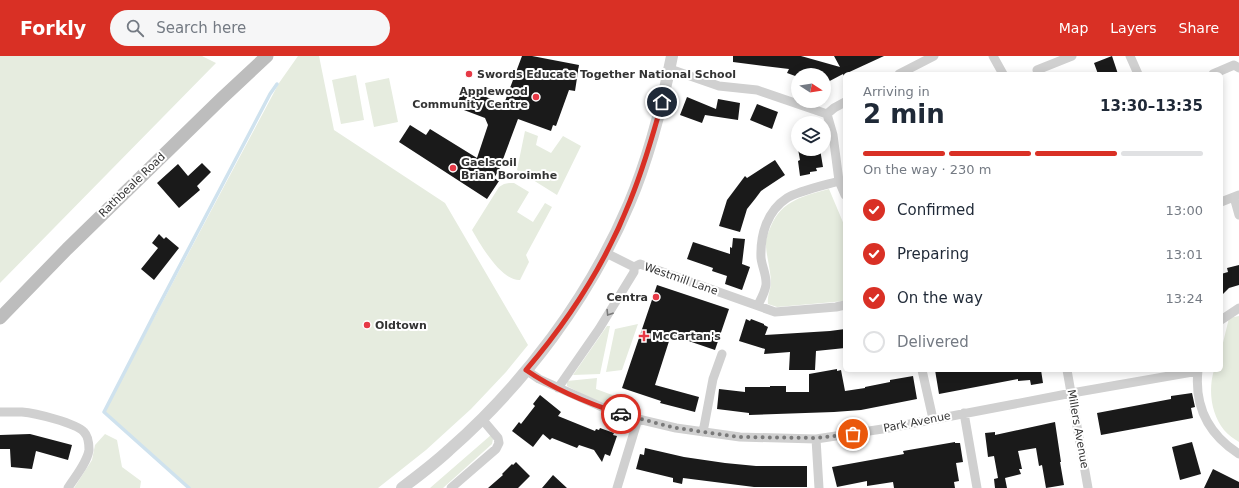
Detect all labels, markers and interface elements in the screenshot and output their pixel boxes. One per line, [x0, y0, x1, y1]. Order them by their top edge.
search box [110, 10, 390, 46]
text: Forkly [20, 17, 86, 39]
icon: search [124, 17, 146, 39]
text: Search here [156, 19, 246, 37]
text: Map [1059, 20, 1088, 36]
text: Layers [1110, 20, 1157, 36]
text: Share [1179, 20, 1219, 36]
place label: Swords Educate Together National School [477, 68, 736, 81]
north arrow [791, 68, 831, 108]
map controls [791, 68, 831, 156]
marker: Swords Educate Together National School [464, 69, 474, 79]
text: Arriving in [863, 84, 930, 99]
place label: Applewood Community Centre [412, 85, 528, 111]
pin [645, 85, 679, 119]
icon: home [651, 91, 673, 113]
marker: Applewood Community Centre [531, 92, 541, 102]
text: 13:30–13:35 [1100, 97, 1203, 115]
text: 2 min [863, 99, 945, 129]
button: layers [791, 116, 831, 156]
street label: Rathbeale Road [96, 150, 168, 220]
place label: Gaelscoil Brian Boroimhe [461, 156, 557, 182]
text: On the way · 230 m [863, 162, 991, 177]
marker: Gaelscoil Brian Boroimhe [448, 163, 458, 173]
icon: check [863, 199, 885, 221]
text: Confirmed [897, 201, 975, 219]
text: 13:00 [1166, 203, 1203, 218]
icon: check [863, 243, 885, 265]
text: Preparing [897, 245, 969, 263]
text: 13:01 [1166, 247, 1203, 262]
street label: Westmill Lane [642, 260, 720, 298]
icon: check [863, 287, 885, 309]
text: On the way [897, 289, 983, 307]
place label: Centra [607, 291, 648, 304]
text: 13:24 [1166, 291, 1203, 306]
marker: Centra [651, 292, 661, 302]
one-way arrow [607, 309, 614, 316]
place label: Oldtown [375, 319, 427, 332]
marker: Oldtown [362, 320, 372, 330]
place label: McCartan's [652, 330, 721, 343]
marker: McCartan's [639, 331, 649, 341]
text: Delivered [897, 333, 969, 351]
street label: Millers Avenue [1065, 388, 1091, 470]
courier [601, 394, 641, 434]
icon: car [610, 403, 632, 425]
street label: Park Avenue [882, 409, 952, 435]
pin [836, 417, 870, 451]
icon: bag [842, 423, 864, 445]

